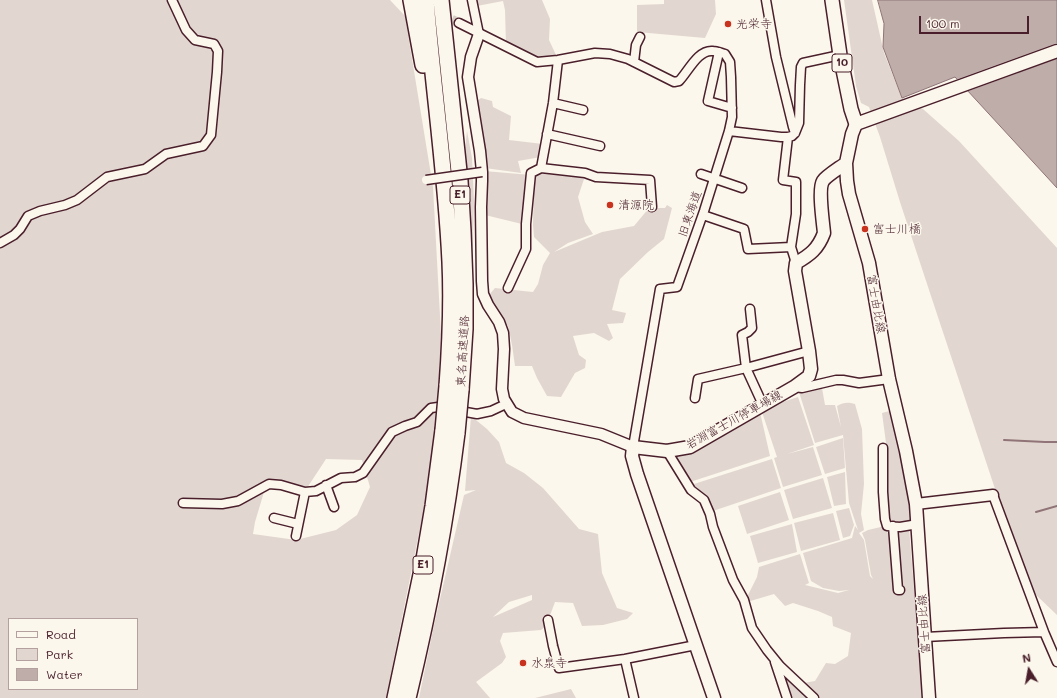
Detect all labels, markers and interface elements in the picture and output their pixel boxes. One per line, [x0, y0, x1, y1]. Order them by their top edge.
scale bar [921, 8, 1031, 34]
text: 100 m [926, 15, 960, 31]
place label: 光栄寺 [736, 17, 772, 31]
marker: 光栄寺 [723, 19, 733, 29]
road number: 10 [832, 54, 852, 72]
road number: E1 [450, 186, 470, 204]
street label: 旧東海道 [675, 189, 705, 239]
place label: 清源院 [618, 198, 654, 212]
marker: 清源院 [605, 200, 615, 210]
place label: 富士川橋 [873, 222, 921, 236]
marker: 富士川橋 [860, 224, 870, 234]
street label: 富士由比線 [864, 273, 888, 335]
street label: 東名高速道路 [454, 315, 472, 387]
street label: 岩淵富士川停車場線 [683, 388, 785, 452]
road number: E1 [413, 556, 433, 574]
street label: 富士由比線 [915, 594, 933, 654]
legend [8, 618, 138, 690]
text: Road [46, 626, 76, 642]
text: Park [46, 646, 73, 662]
north arrow [1009, 650, 1049, 690]
text: N [1021, 650, 1032, 666]
place label: 水泉寺 [531, 656, 567, 670]
marker: 水泉寺 [518, 658, 528, 668]
text: Water [46, 666, 83, 682]

